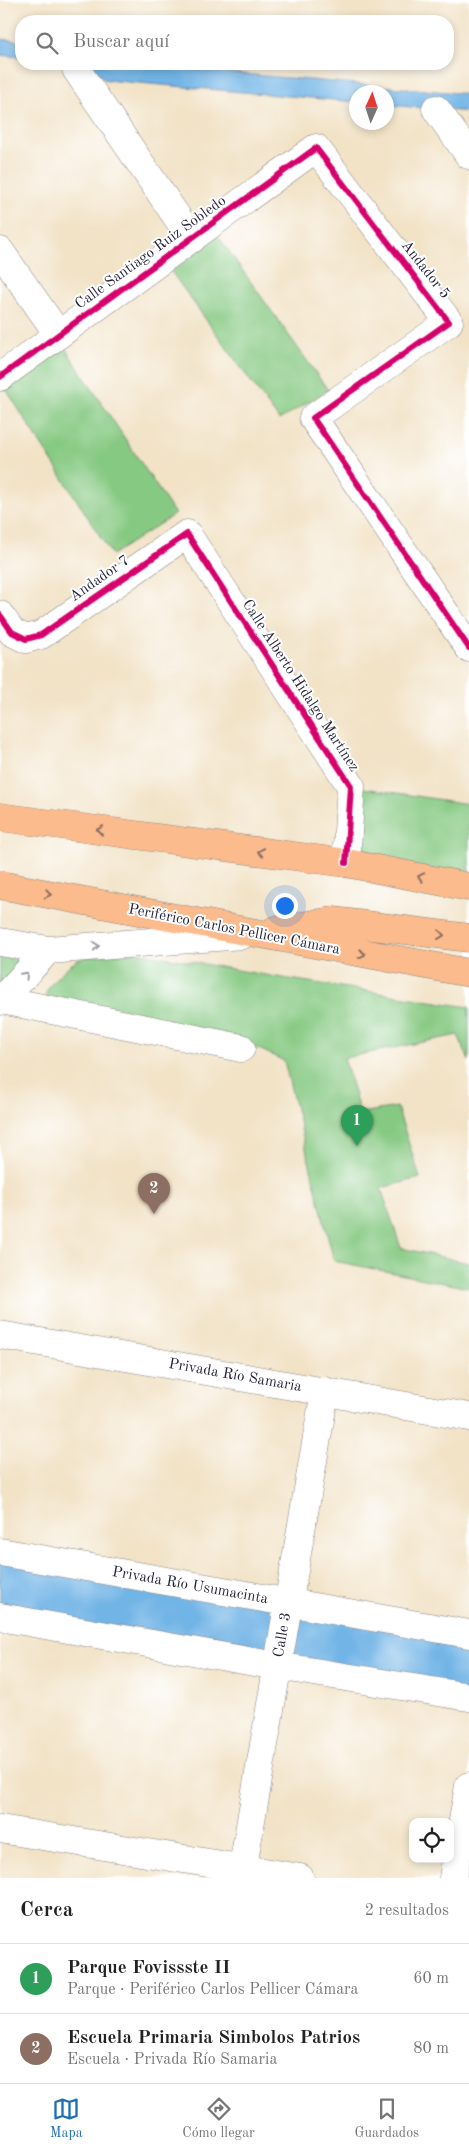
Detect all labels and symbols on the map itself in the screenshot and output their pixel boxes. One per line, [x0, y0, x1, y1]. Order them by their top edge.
north arrow [349, 85, 394, 130]
street label: Calle Santiago Ruiz Sobledo [73, 193, 229, 313]
street label: Andador 5 [398, 238, 452, 302]
street label: Andador 7 [67, 553, 133, 605]
street label: Calle Alberto Hidalgo Martínez [239, 597, 361, 775]
one-way arrow [95, 825, 103, 836]
one-way arrow [256, 847, 265, 857]
one-way arrow [417, 873, 426, 883]
one-way arrow [43, 889, 52, 899]
your location [272, 893, 298, 919]
street label: Periférico Carlos Pellicer Cámara [127, 902, 342, 958]
one-way arrow [437, 929, 445, 940]
one-way arrow [93, 941, 101, 952]
one-way arrow [358, 948, 367, 958]
one-way arrow [19, 972, 28, 981]
pin: 1 [341, 1105, 373, 1146]
pin: 2 [138, 1173, 170, 1214]
street label: Privada Río Samaria [167, 1357, 303, 1395]
street label: Privada Río Usumacinta [111, 1565, 270, 1607]
street label: Calle 3 [272, 1611, 294, 1659]

